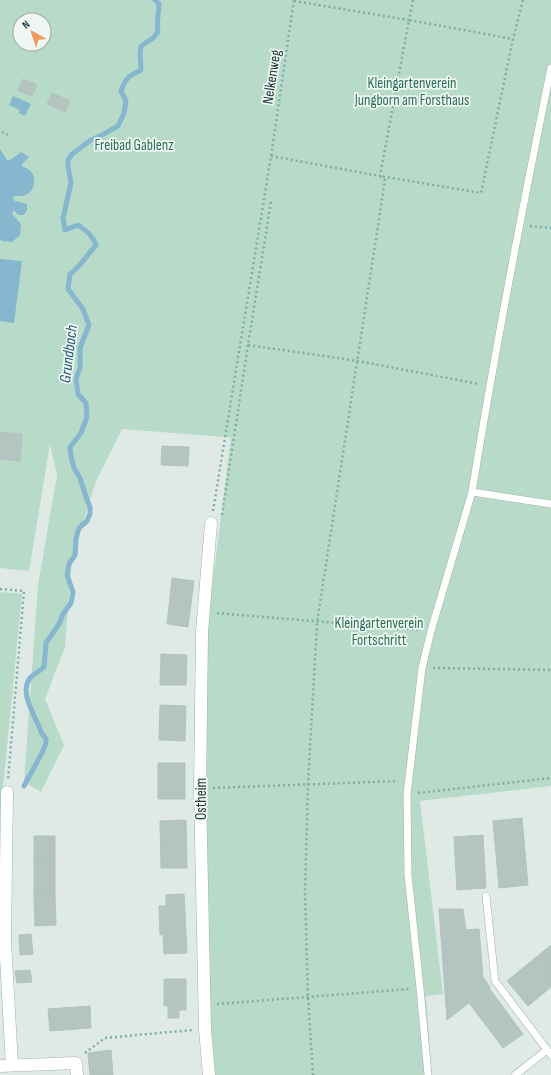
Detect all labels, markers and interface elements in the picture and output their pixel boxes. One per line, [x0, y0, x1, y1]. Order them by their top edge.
north arrow [12, 12, 52, 52]
text: N [19, 18, 32, 32]
street label: Nelkenweg [258, 48, 286, 106]
park label: Kleingartenverein Jungborn am Forsthaus [354, 74, 469, 110]
park label: Freibad Gablenz [94, 136, 174, 155]
water label: Grundbach [56, 324, 82, 384]
park label: Kleingartenverein Fortschritt [335, 614, 423, 650]
street label: Ostheim [192, 778, 211, 820]

